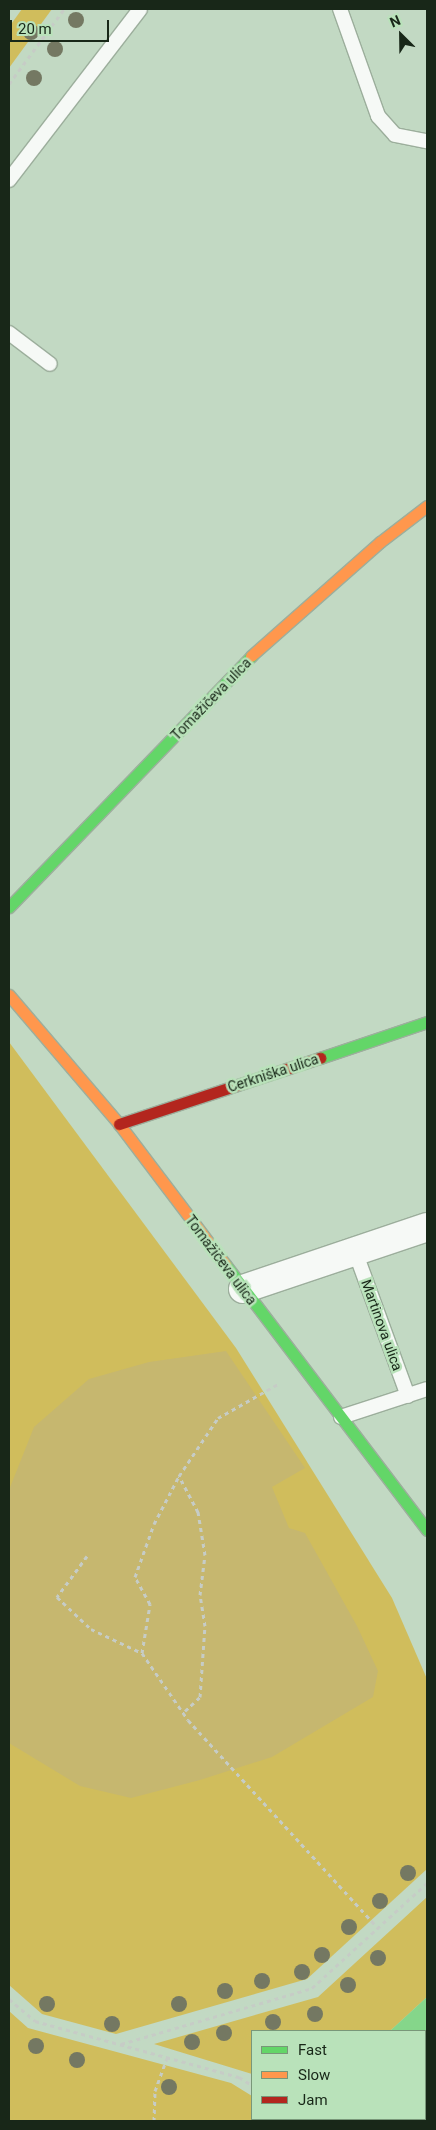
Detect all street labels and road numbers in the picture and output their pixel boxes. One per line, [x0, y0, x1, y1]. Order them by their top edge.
street label: Tomažičeva ulica [168, 654, 254, 744]
street label: Cerkniška ulica [226, 1050, 320, 1096]
street label: Tomažičeva ulica [182, 1212, 260, 1308]
street label: Martinova ulica [358, 1277, 406, 1373]

